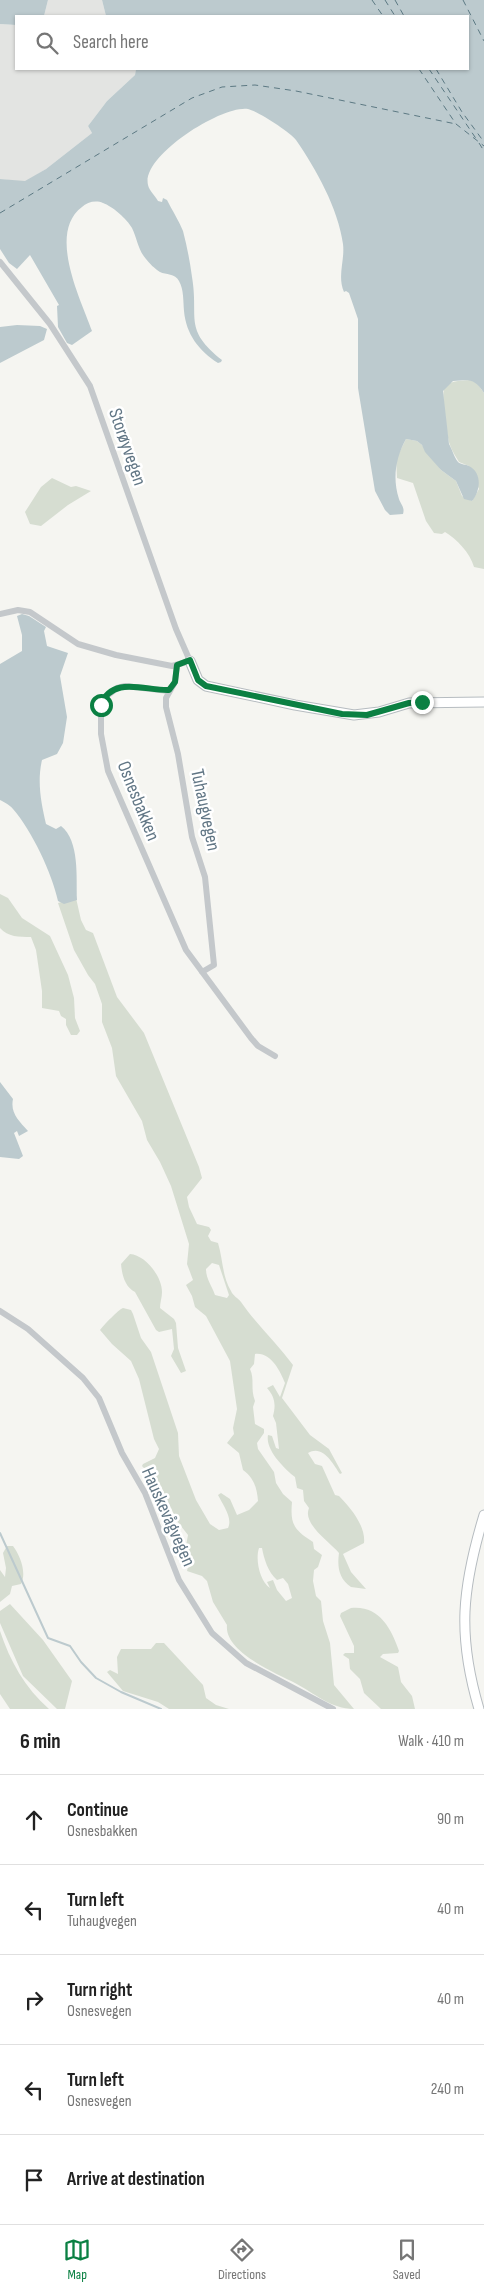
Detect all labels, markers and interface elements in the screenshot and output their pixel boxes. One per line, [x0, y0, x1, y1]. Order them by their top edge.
search box [15, 15, 469, 70]
icon: search [33, 29, 61, 57]
text: Search here [73, 31, 149, 54]
street label: Storøyvegen [103, 405, 151, 489]
route end [411, 691, 434, 714]
route start [90, 694, 113, 717]
street label: Osnesbakken [112, 758, 164, 844]
street label: Tuhaugvegen [185, 767, 225, 853]
street label: Hauskevågvegen [136, 1464, 200, 1570]
text: 6 min [20, 1729, 61, 1754]
text: Walk · 410 m [398, 1732, 464, 1751]
text: Continue [67, 1799, 128, 1822]
icon: ahead [20, 1806, 48, 1834]
text: 90 m [437, 1810, 464, 1829]
text: Osnesbakken [67, 1822, 138, 1841]
text: Turn left [67, 1889, 124, 1912]
icon: left [20, 1896, 48, 1924]
text: 40 m [437, 1900, 464, 1919]
text: Tuhaugvegen [67, 1912, 137, 1931]
text: Turn right [67, 1979, 132, 2002]
icon: right [20, 1986, 48, 2014]
text: 40 m [437, 1990, 464, 2009]
text: Osnesvegen [67, 2002, 132, 2021]
text: Turn left [67, 2069, 124, 2092]
icon: left [20, 2076, 48, 2104]
text: 240 m [431, 2080, 464, 2099]
text: Osnesvegen [67, 2092, 132, 2111]
icon: arrive [20, 2166, 48, 2194]
text: Arrive at destination [67, 2168, 205, 2191]
tab: Map [63, 2236, 91, 2283]
tab: Directions [218, 2236, 266, 2283]
tab: Saved [393, 2236, 421, 2283]

